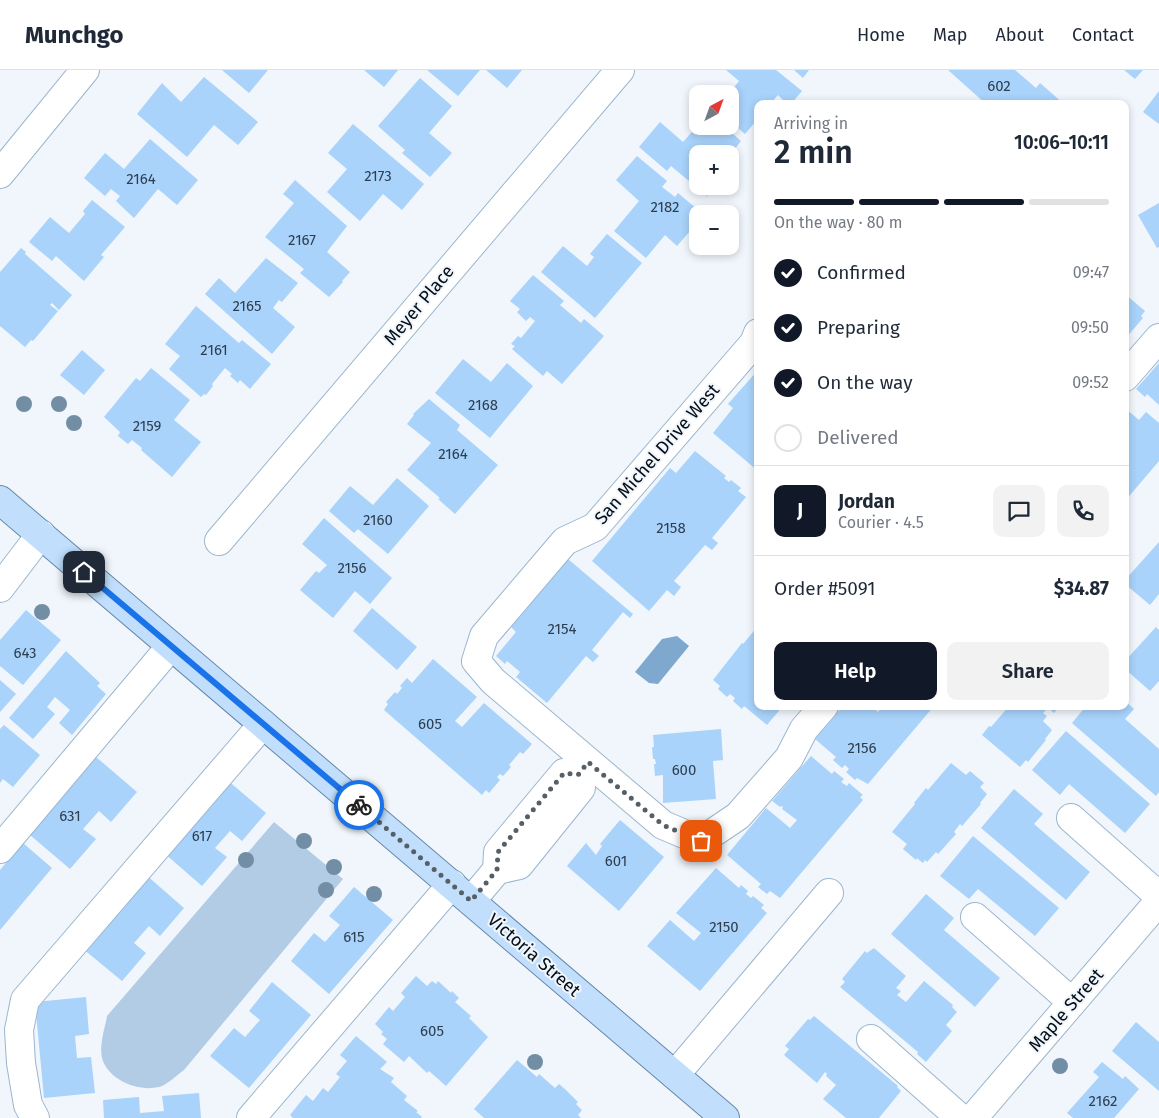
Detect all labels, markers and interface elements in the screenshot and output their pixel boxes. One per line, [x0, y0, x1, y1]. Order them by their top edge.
text: Munchgo [25, 21, 124, 49]
text: Home [857, 24, 905, 46]
text: Map [933, 24, 967, 46]
text: About [995, 24, 1044, 46]
text: Contact [1072, 24, 1134, 46]
house number: 602 [987, 77, 1011, 95]
north arrow [689, 85, 739, 135]
map controls [689, 85, 739, 255]
text: Arriving in [774, 114, 848, 133]
text: 10:06–10:11 [1014, 131, 1109, 154]
text: 2 min [774, 133, 853, 171]
button: + [689, 145, 739, 195]
house number: 2173 [364, 167, 392, 185]
house number: 2164 [126, 170, 156, 188]
house number: 2182 [650, 198, 680, 216]
button: − [689, 205, 739, 255]
text: On the way · 80 m [774, 213, 902, 232]
house number: 2167 [288, 231, 316, 249]
icon: check [774, 259, 802, 287]
street label: Meyer Place [379, 261, 459, 349]
text: Confirmed [817, 261, 906, 284]
text: 09:47 [1073, 263, 1109, 282]
house number: 2165 [233, 297, 261, 315]
icon: check [774, 314, 802, 342]
text: Preparing [817, 316, 900, 339]
text: 09:50 [1071, 318, 1109, 337]
house number: 2161 [200, 341, 228, 359]
icon: check [774, 369, 802, 397]
text: On the way [817, 371, 913, 394]
text: 09:52 [1072, 373, 1109, 392]
street label: San Michel Drive West [590, 379, 724, 529]
house number: 2168 [468, 396, 498, 414]
house number: 2159 [133, 417, 161, 435]
text: Delivered [817, 426, 899, 449]
house number: 2164 [438, 445, 468, 463]
button: chat [993, 485, 1045, 537]
button: phone [1057, 485, 1109, 537]
text: Jordan [838, 490, 895, 513]
text: J [797, 499, 803, 522]
house number: 2160 [363, 511, 393, 529]
text: Courier · 4.5 [838, 513, 924, 532]
house number: 2158 [656, 519, 686, 537]
pin [63, 551, 105, 593]
icon: home [70, 558, 98, 586]
house number: 2156 [337, 559, 367, 577]
text: Order #5091 [774, 577, 876, 600]
text: $34.87 [1054, 577, 1109, 600]
house number: 2154 [547, 620, 577, 638]
button: Help [774, 642, 937, 700]
button: Share [947, 642, 1109, 700]
house number: 643 [13, 644, 37, 662]
house number: 605 [418, 715, 442, 733]
house number: 2156 [847, 739, 877, 757]
house number: 600 [672, 761, 696, 779]
courier [334, 780, 384, 830]
icon: bike [345, 791, 373, 819]
house number: 631 [59, 807, 81, 825]
pin [680, 820, 722, 862]
house number: 617 [192, 827, 213, 845]
icon: bag [687, 827, 715, 855]
house number: 601 [605, 852, 627, 870]
street label: Victoria Street [483, 909, 585, 1002]
house number: 2150 [709, 918, 739, 936]
house number: 615 [343, 928, 365, 946]
street label: Maple Street [1024, 964, 1108, 1056]
house number: 605 [420, 1022, 444, 1040]
house number: 2162 [1089, 1092, 1117, 1110]

